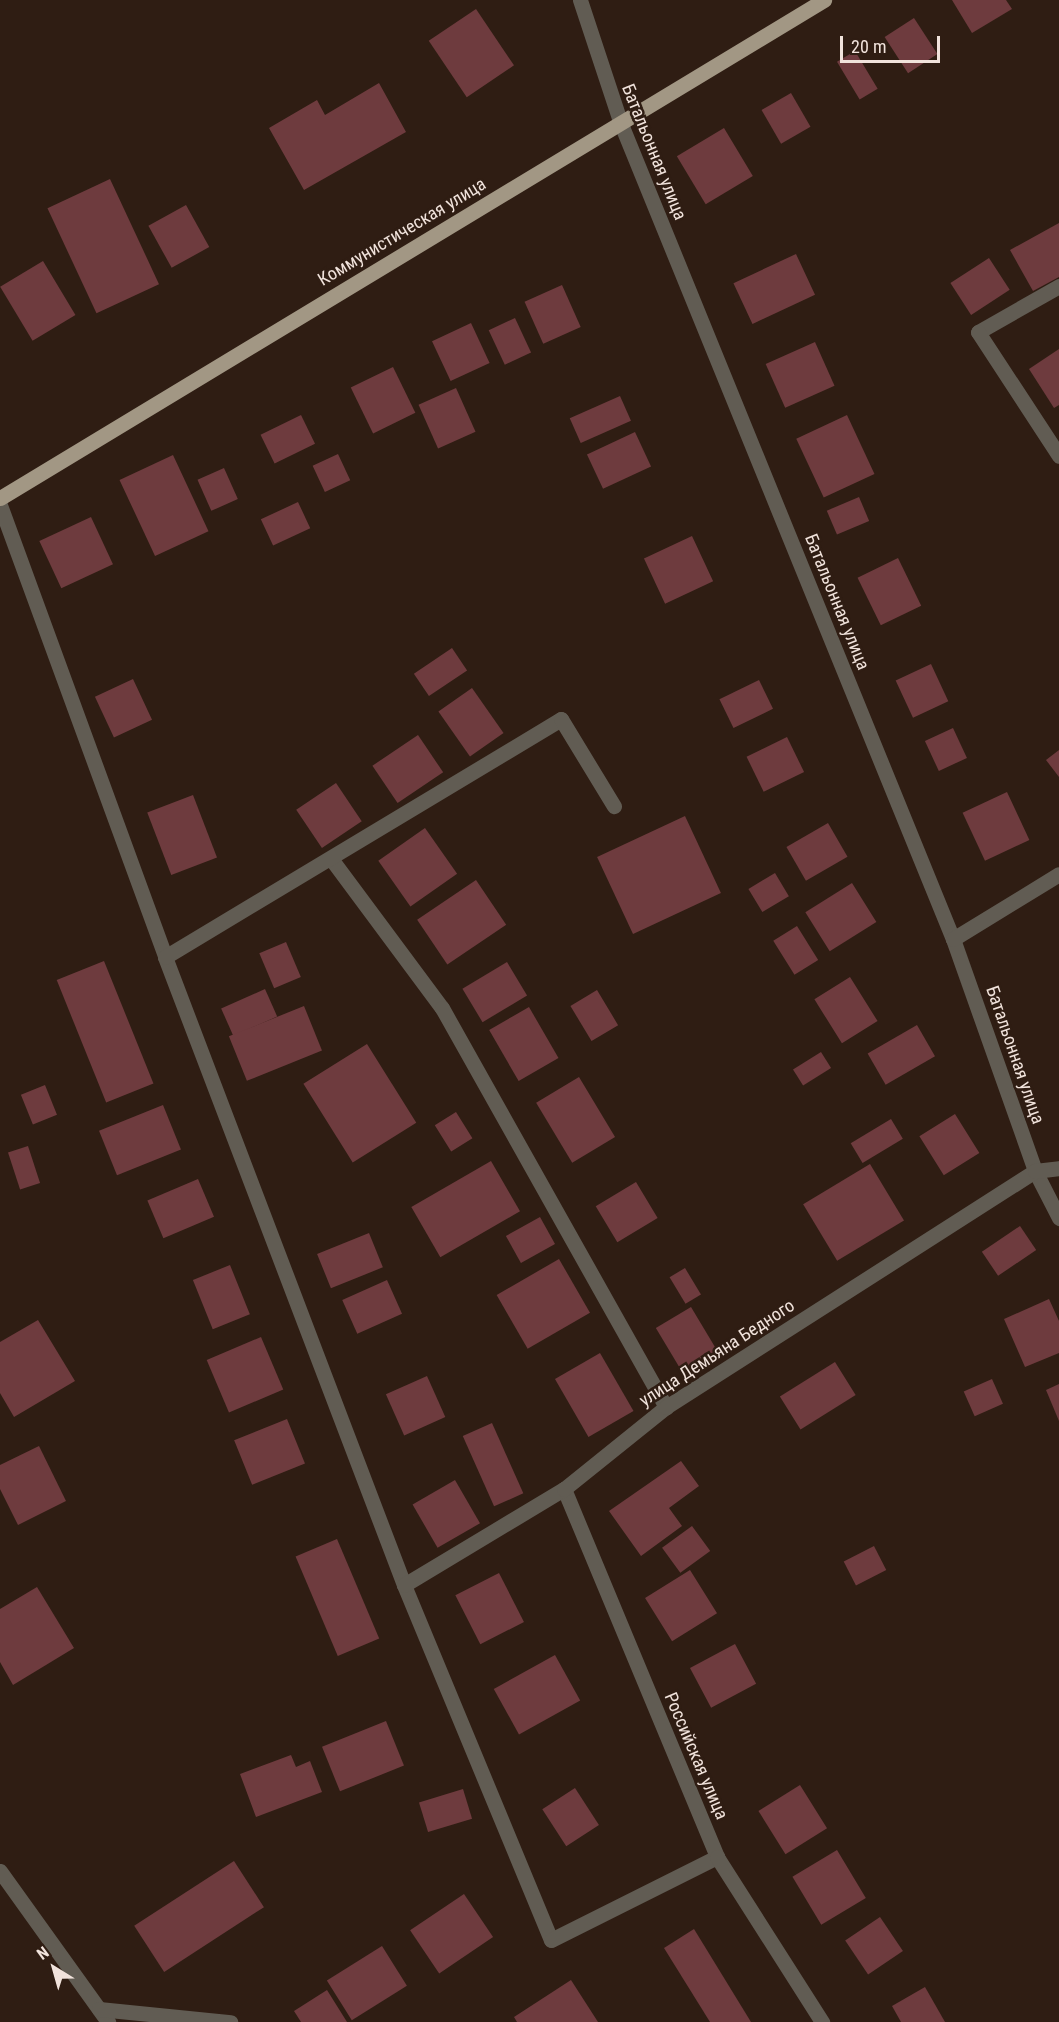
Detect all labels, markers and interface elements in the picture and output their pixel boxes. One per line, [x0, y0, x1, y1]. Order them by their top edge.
scale bar [843, 24, 944, 62]
text: 20 m [851, 36, 886, 57]
street label: Батальонная улица [617, 81, 691, 223]
street label: Коммунистическая улица [314, 173, 490, 291]
street label: Батальонная улица [800, 531, 874, 673]
street label: Батальонная улица [981, 983, 1049, 1127]
street label: улица Демьяна Бедного [635, 1295, 799, 1411]
street label: Российская улица [660, 1689, 732, 1823]
north arrow [24, 1938, 84, 1998]
text: N [33, 1943, 52, 1964]

